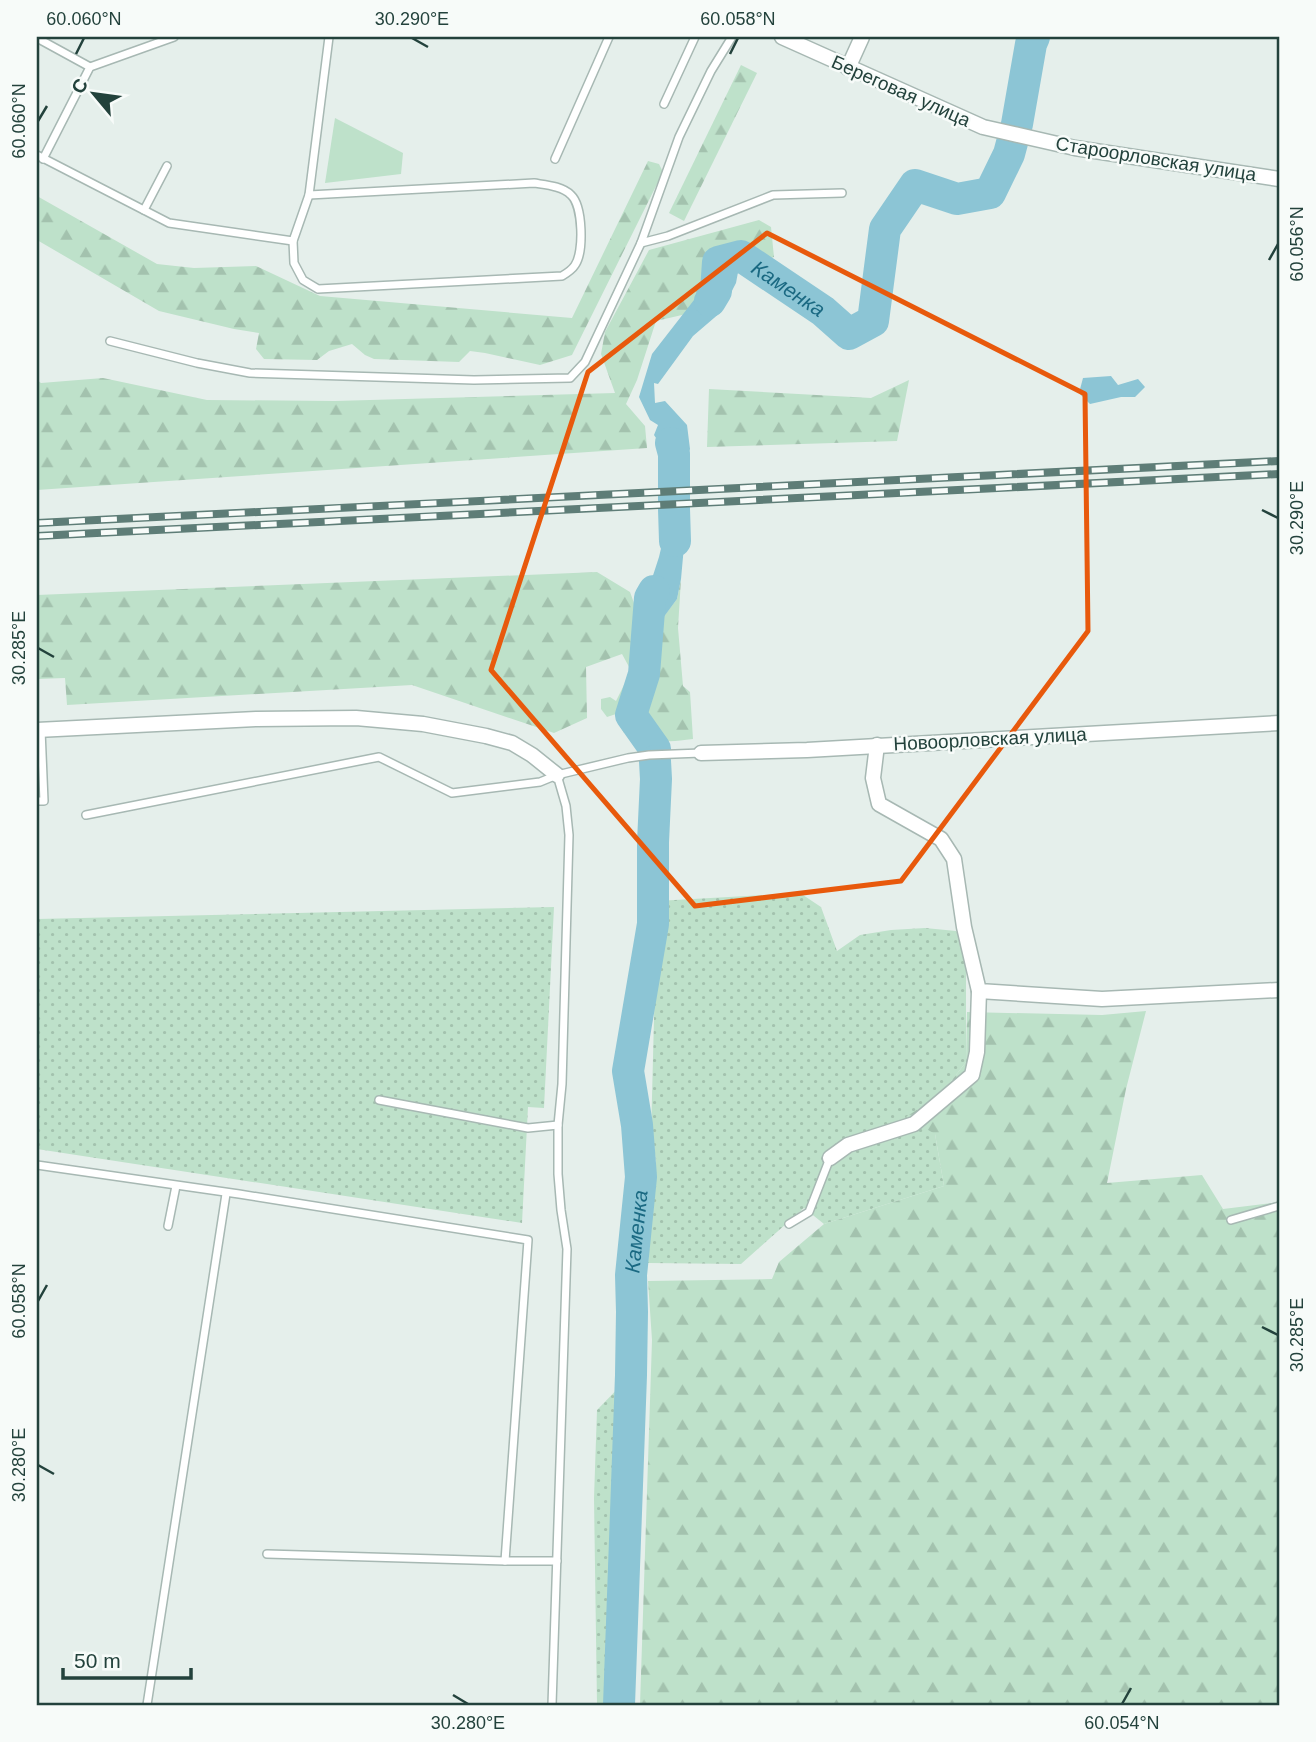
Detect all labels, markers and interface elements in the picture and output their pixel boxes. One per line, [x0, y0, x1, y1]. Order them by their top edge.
text: 60.060°N [46, 9, 122, 29]
text: 30.290°E [375, 9, 449, 29]
text: 60.058°N [700, 9, 776, 29]
street label: Береговая улица [828, 51, 974, 131]
north arrow [60, 60, 130, 130]
text: С [67, 75, 92, 97]
text: 60.060°N [9, 83, 29, 159]
street label: Староорловская улица [1054, 133, 1258, 185]
text: 60.056°N [1287, 206, 1307, 282]
water label: Каменка [748, 255, 830, 321]
text: 30.290°E [1287, 481, 1307, 555]
text: 30.285°E [9, 611, 29, 685]
street label: Новоорловская улица [893, 723, 1088, 755]
water label: Каменка [620, 1189, 651, 1274]
text: 60.058°N [9, 1263, 29, 1339]
text: 30.285°E [1287, 1298, 1307, 1372]
text: 30.280°E [9, 1428, 29, 1502]
scale bar [63, 1637, 191, 1681]
text: 50 m [74, 1649, 121, 1672]
text: 30.280°E [431, 1713, 505, 1733]
text: 60.054°N [1084, 1713, 1160, 1733]

